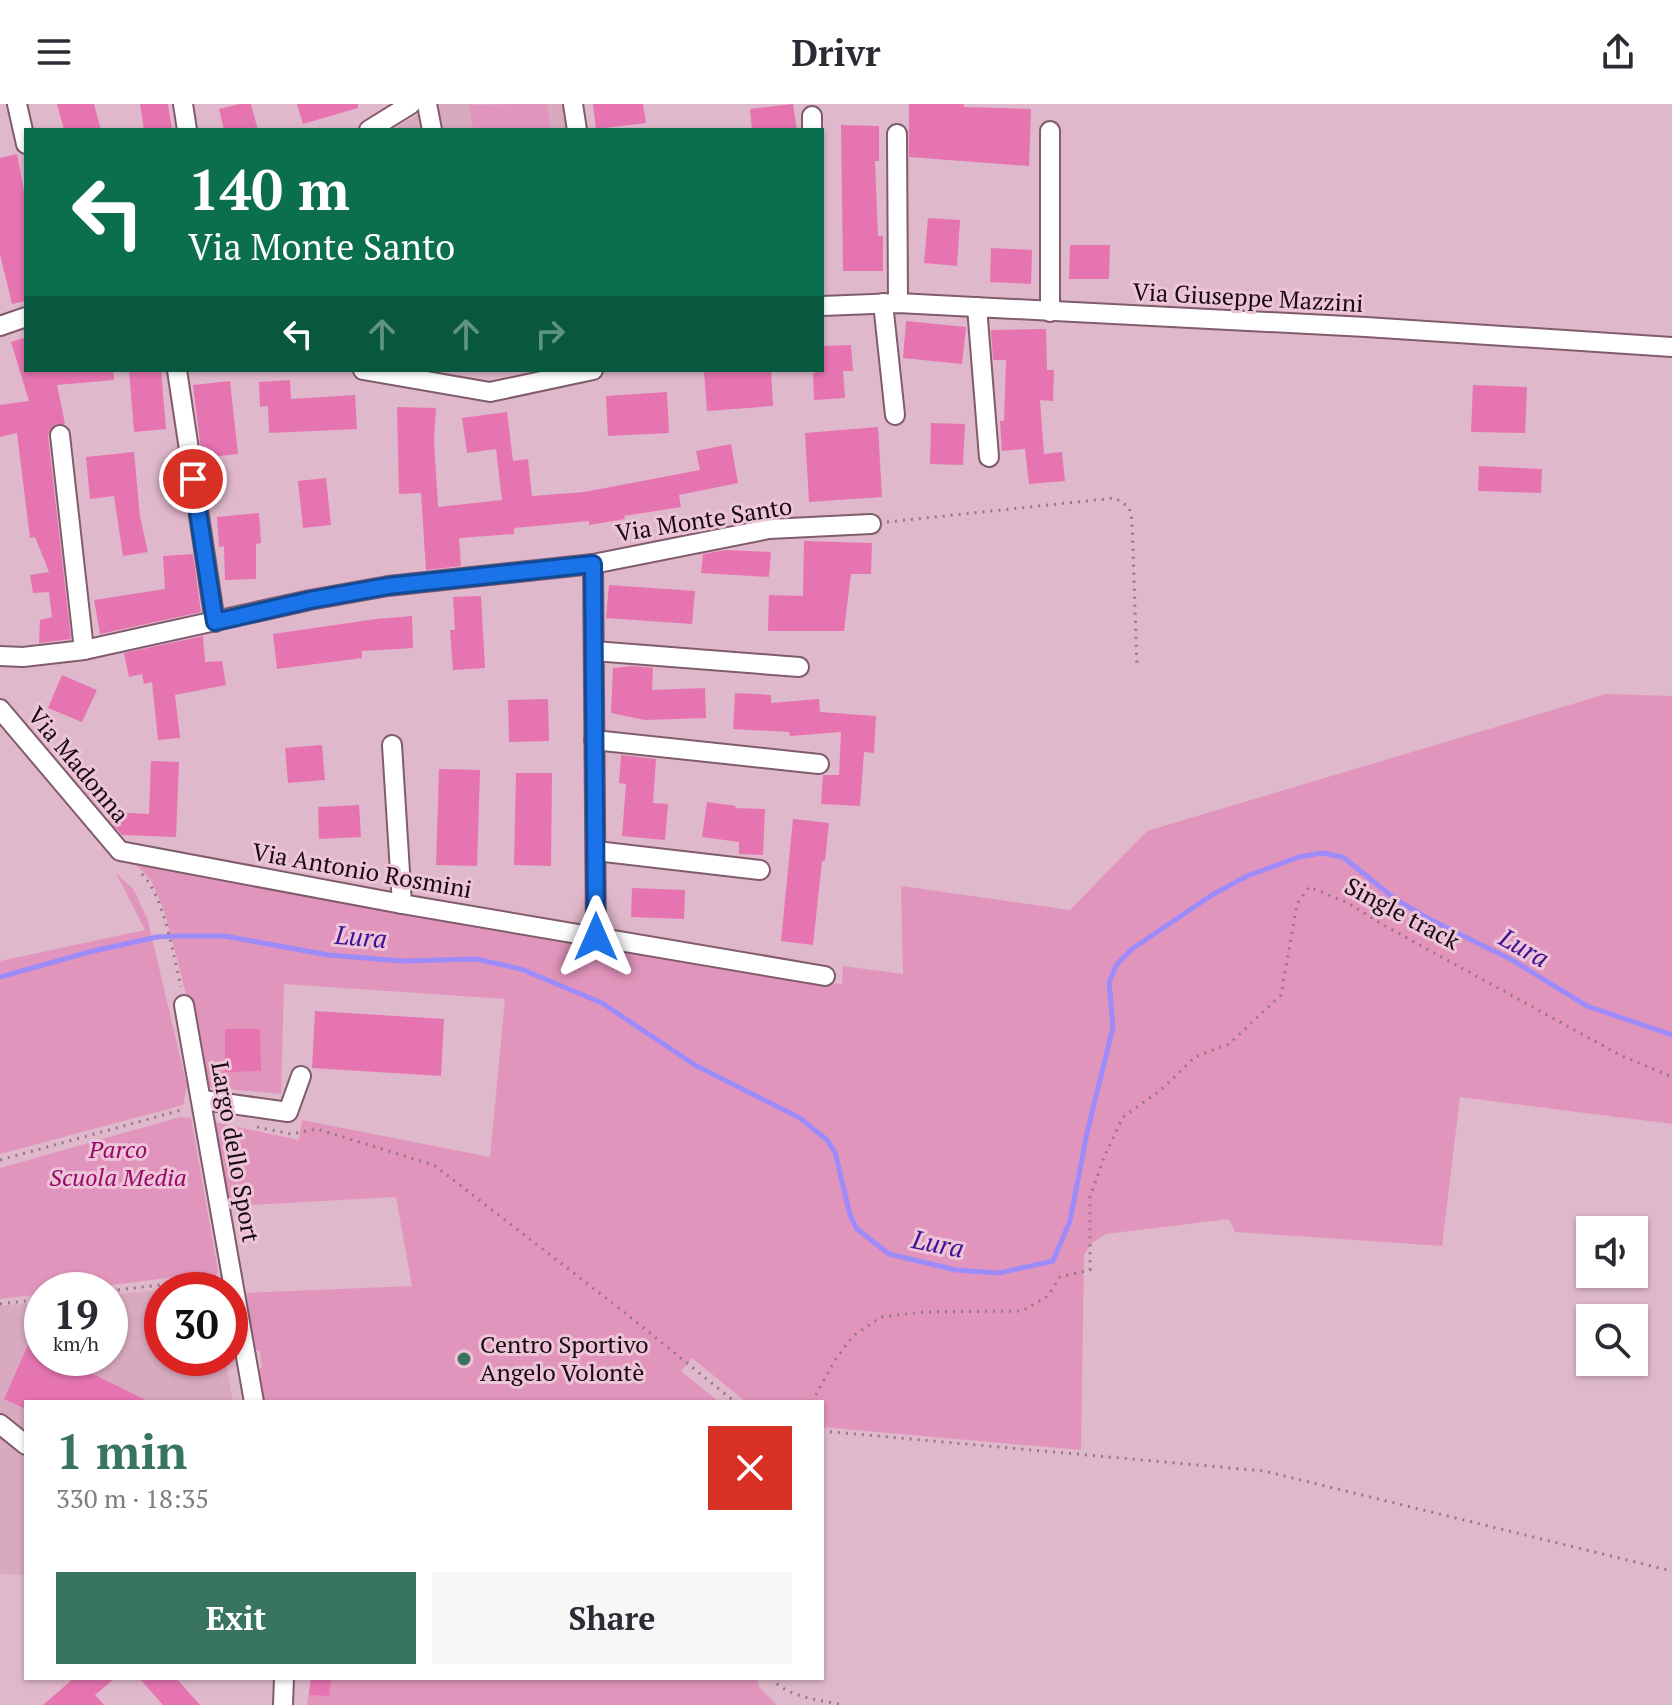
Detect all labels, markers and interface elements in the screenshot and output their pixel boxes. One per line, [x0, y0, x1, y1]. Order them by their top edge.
text: Drivr [792, 29, 880, 76]
icon: menu [32, 30, 76, 74]
icon: share [1596, 30, 1640, 74]
text: 140 m [188, 152, 350, 226]
icon: left [56, 160, 160, 264]
text: Via Monte Santo [188, 223, 455, 270]
street label: Via Giuseppe Mazzini [1132, 275, 1364, 319]
icon: left [276, 312, 320, 356]
icon: ahead [360, 312, 404, 356]
icon: ahead [444, 312, 488, 356]
icon: right [528, 312, 572, 356]
pin [159, 445, 227, 513]
icon: arrive [171, 457, 215, 501]
street label: Via Monte Santo [613, 489, 794, 549]
street label: Via Madonna [21, 700, 137, 829]
street label: Via Antonio Rosmini [250, 835, 474, 905]
street label: Single track [1339, 869, 1466, 957]
position arrow [554, 895, 638, 979]
water label: Lura [333, 917, 388, 955]
water label: Lura [1493, 919, 1555, 975]
street label: Largo dello Sport [204, 1059, 268, 1245]
park label: Parco Scuola Media [49, 1133, 187, 1193]
map controls [1576, 1216, 1648, 1376]
button: sound [1576, 1216, 1648, 1288]
water label: Lura [908, 1221, 967, 1265]
speed limit sign: 30 [144, 1272, 248, 1376]
text: 19 [53, 1287, 99, 1340]
button: search [1576, 1304, 1648, 1376]
place label: Centro Sportivo Angelo Volontè [480, 1328, 649, 1388]
text: km/h [53, 1330, 99, 1357]
marker: Centro Sportivo Angelo Volontè [455, 1350, 473, 1368]
text: 1 min [56, 1419, 187, 1483]
button: close [708, 1426, 792, 1510]
text: 330 m · 18:35 [56, 1481, 209, 1515]
button: Exit [56, 1572, 416, 1664]
button: Share [432, 1572, 792, 1664]

